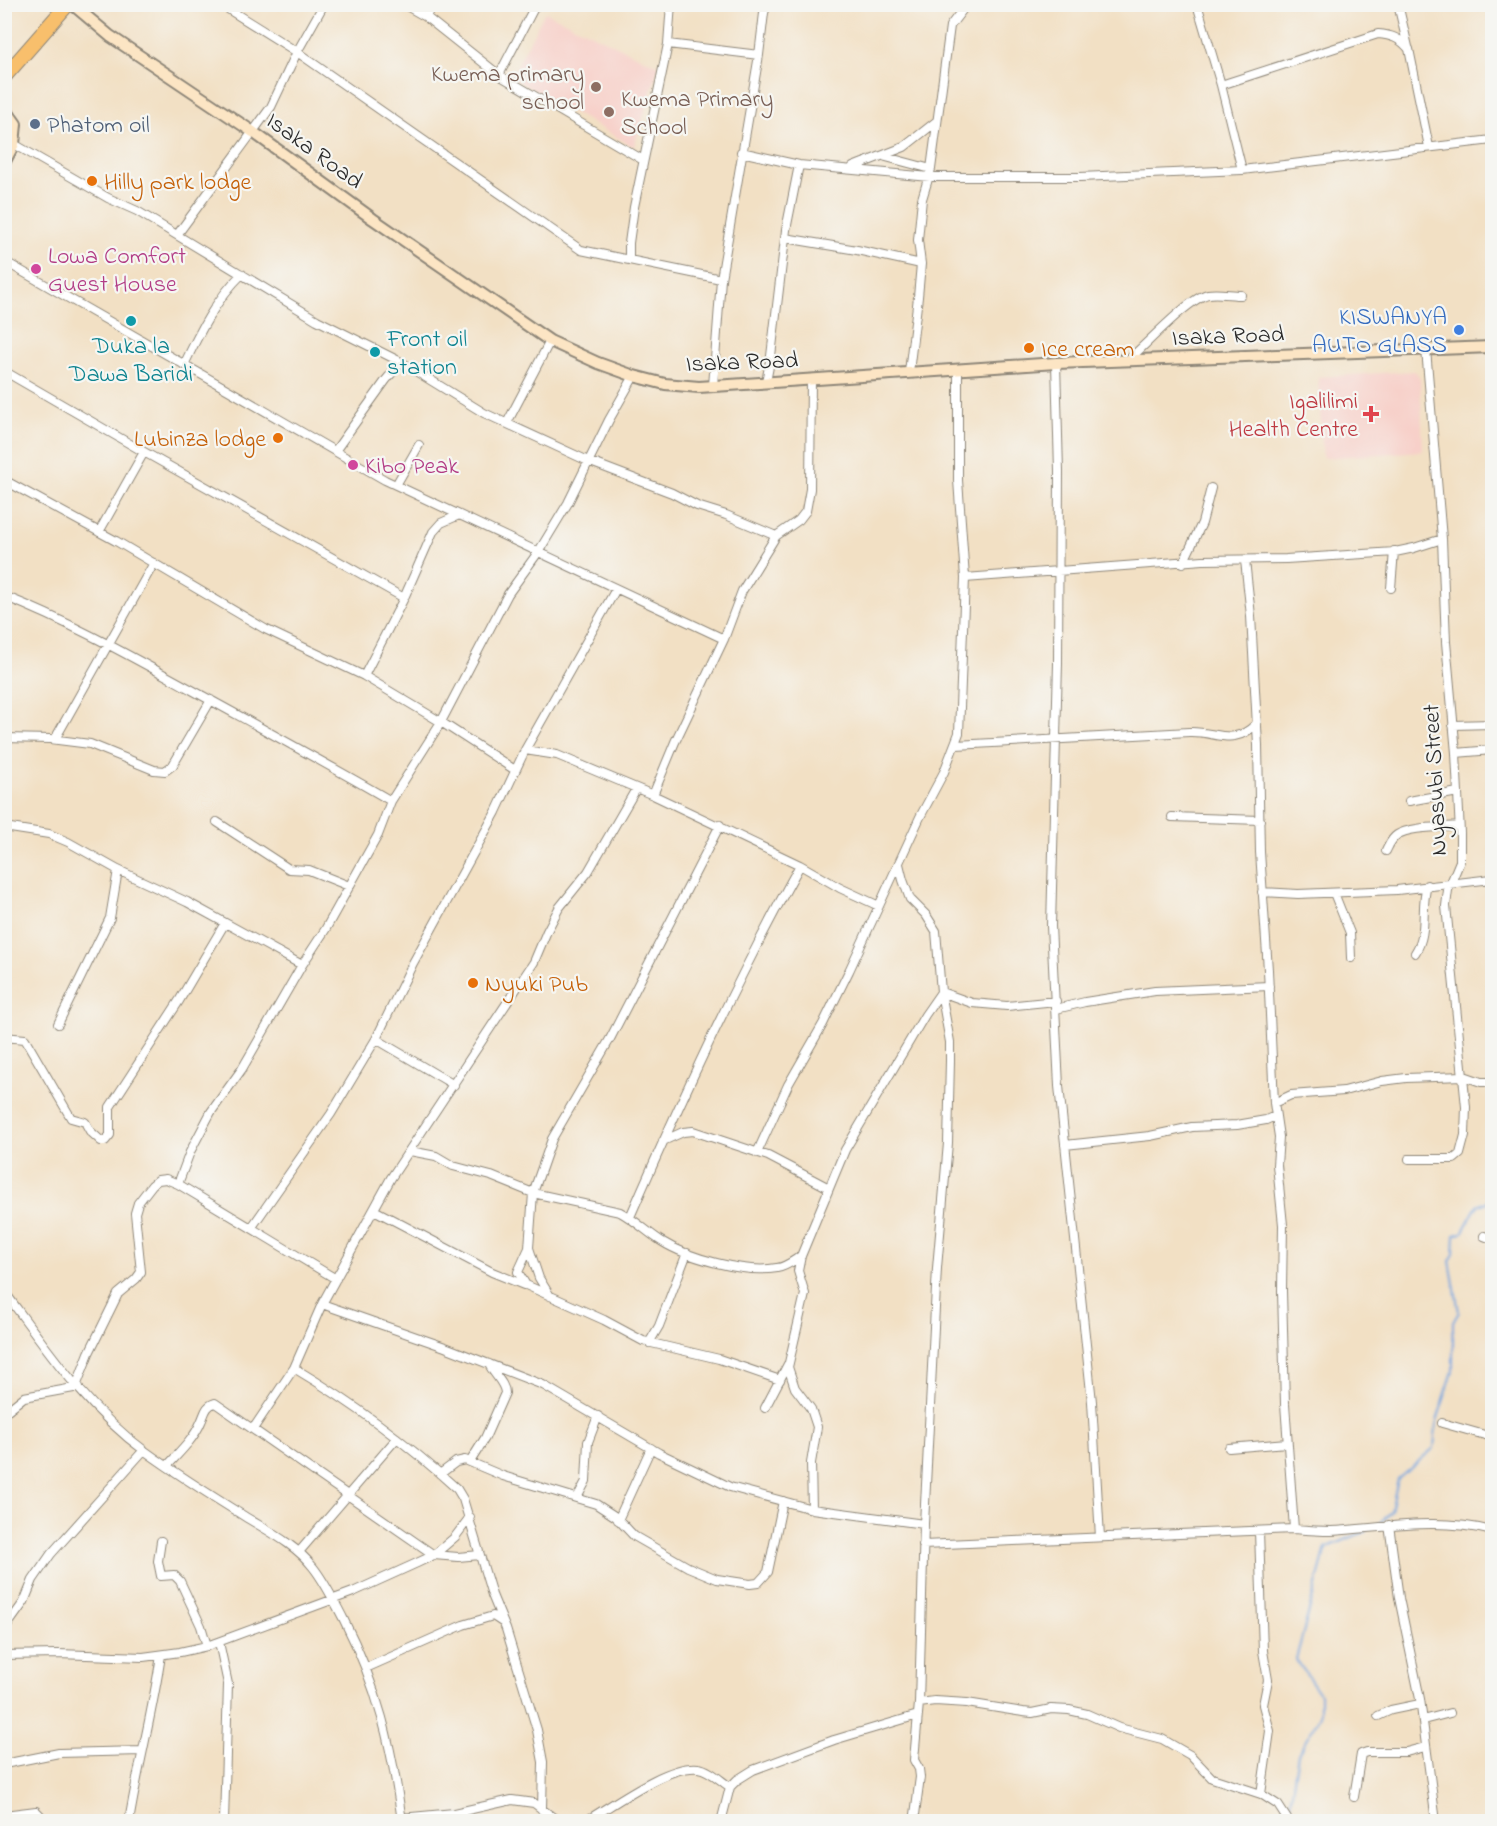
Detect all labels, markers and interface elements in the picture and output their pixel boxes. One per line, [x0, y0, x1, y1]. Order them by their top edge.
place label: Kwema primary school [431, 58, 584, 121]
marker: Kwema primary school [589, 80, 603, 94]
place label: Kwema Primary School [621, 83, 773, 146]
street label: Isaka Road [258, 105, 370, 200]
marker: Kwema Primary School [602, 105, 616, 119]
place label: Phatom oil [47, 109, 150, 144]
marker: Phatom oil [28, 117, 42, 131]
place label: Hilly park lodge [104, 166, 251, 202]
marker: Hilly park lodge [85, 174, 99, 188]
place label: Lowa Comfort Guest House [48, 240, 186, 303]
marker: Lowa Comfort Guest House [29, 262, 43, 276]
place label: KISWANYA AUTO GLASS [1312, 301, 1447, 364]
marker: Duka la Dawa Baridi [124, 314, 138, 328]
street label: Isaka Road [1171, 318, 1285, 357]
place label: Front oil station [386, 323, 467, 386]
marker: KISWANYA AUTO GLASS [1452, 323, 1466, 337]
place label: Duka la Dawa Baridi [68, 330, 193, 393]
place label: Ice cream [1041, 333, 1134, 368]
marker: Ice cream [1022, 341, 1036, 355]
street label: Isaka Road [685, 344, 799, 383]
marker: Front oil station [368, 345, 382, 359]
place label: Igalilimi Health Centre [1229, 385, 1358, 448]
marker: Igalilimi Health Centre [1362, 405, 1380, 423]
place label: Lubinza lodge [134, 423, 266, 458]
marker: Lubinza lodge [271, 431, 285, 445]
place label: Kibo Peak [365, 450, 459, 485]
marker: Kibo Peak [346, 458, 360, 472]
street label: Nyasubi Street [1415, 703, 1459, 857]
place label: Nyuki Pub [485, 968, 588, 1004]
marker: Nyuki Pub [466, 976, 480, 990]

